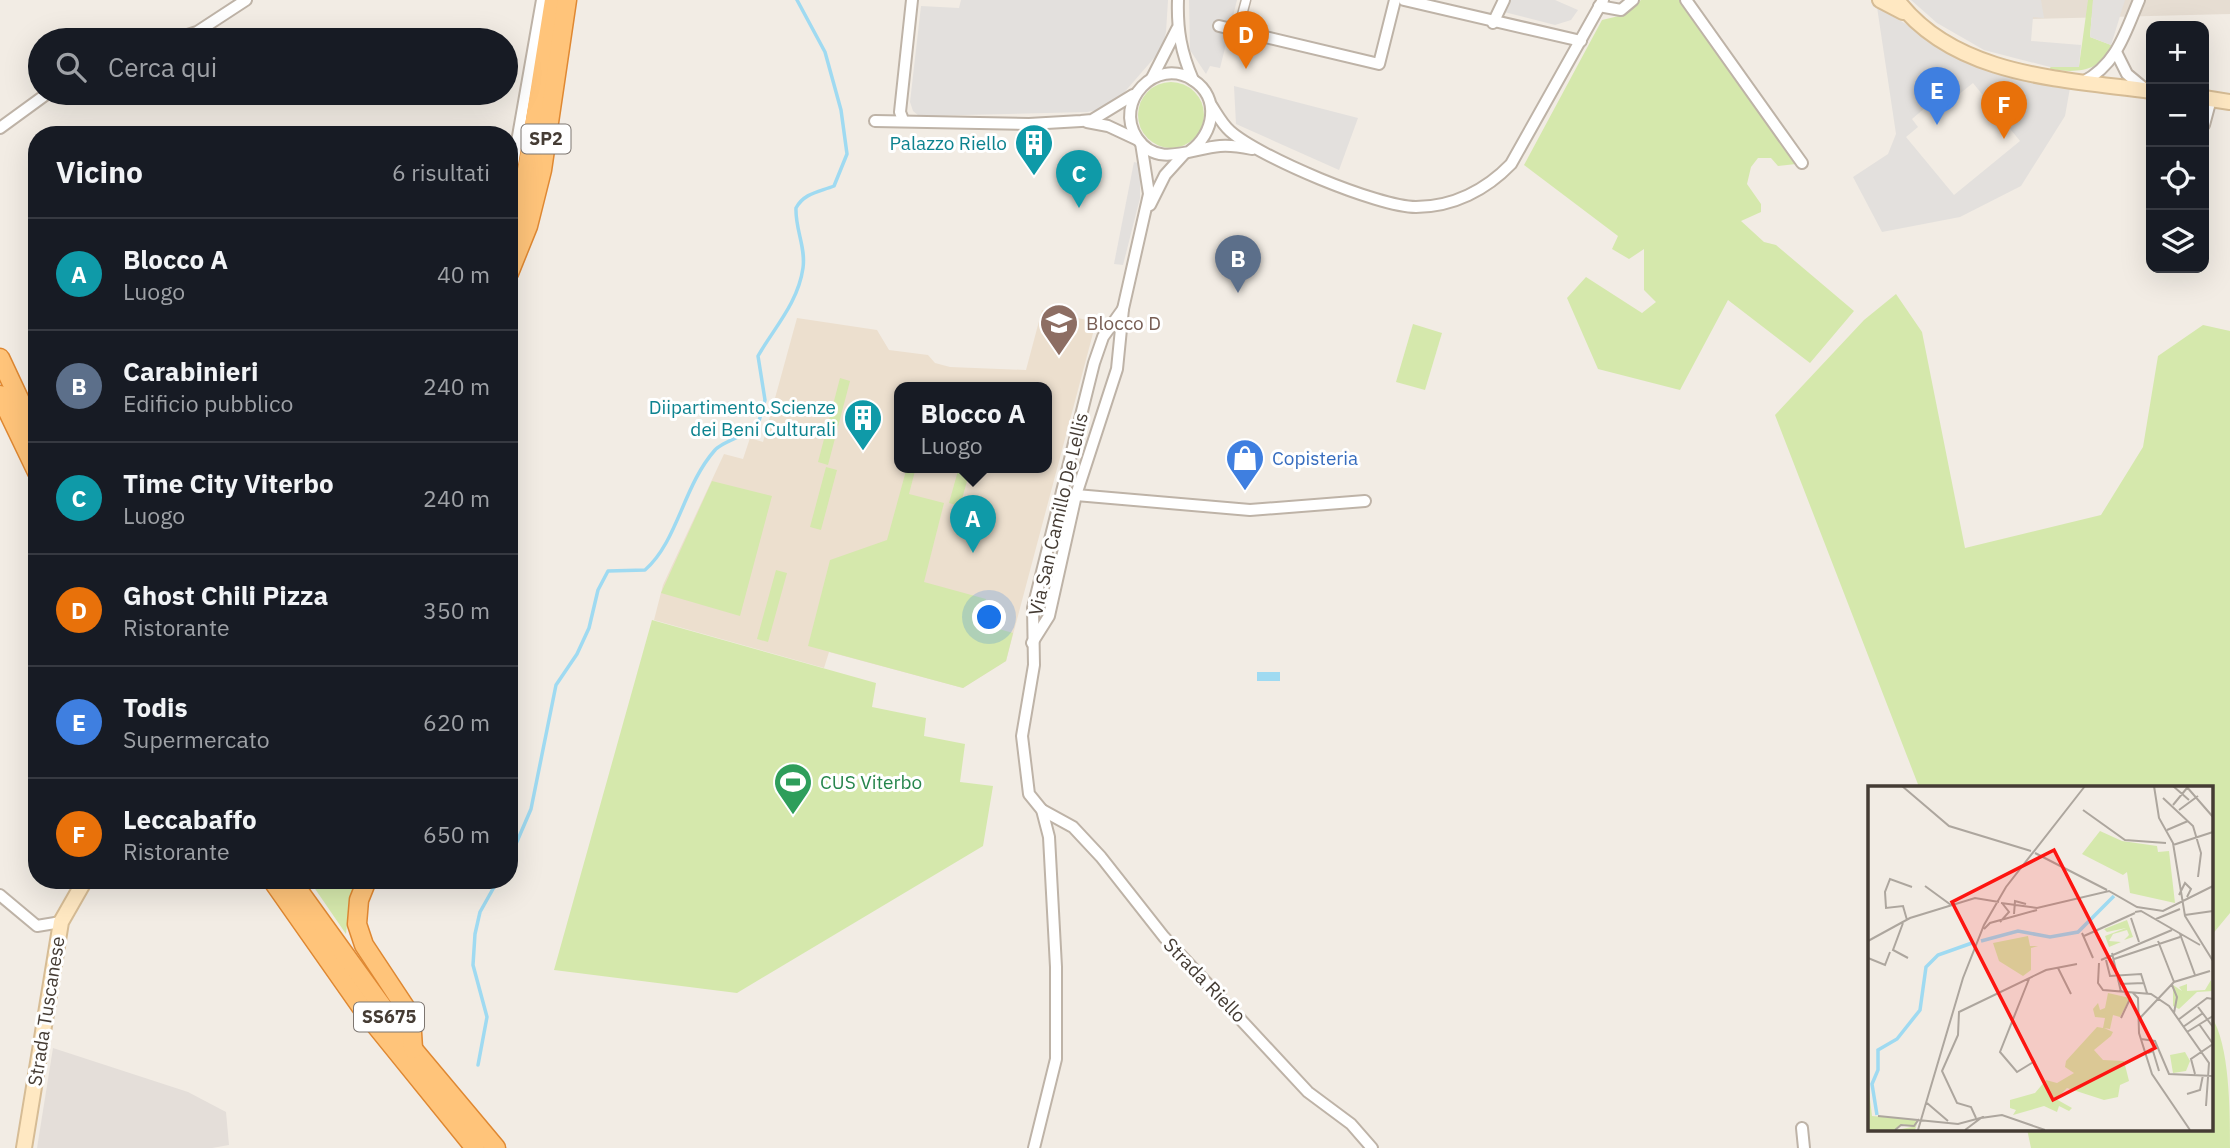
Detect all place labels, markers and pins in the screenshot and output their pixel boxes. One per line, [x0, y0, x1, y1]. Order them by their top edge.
pin: D [1223, 11, 1269, 69]
pin: E [1914, 67, 1960, 125]
pin: F [1981, 81, 2027, 139]
building icon: Palazzo Riello [1013, 122, 1055, 177]
place label: Palazzo Riello [889, 131, 1007, 155]
pin: C [1056, 150, 1102, 208]
pin: B [1215, 235, 1261, 293]
school or university icon: Blocco D [1038, 302, 1080, 357]
place label: Blocco D [1086, 311, 1161, 335]
place label: Diipartimento.Scienze dei Beni Culturali [649, 395, 836, 441]
building icon: Diipartimento.Scienze dei Beni Culturali [842, 397, 884, 452]
shop icon: Copisteria [1224, 437, 1266, 492]
place label: Copisteria [1272, 446, 1358, 470]
pin: A [950, 495, 996, 553]
sports icon: CUS Viterbo [772, 761, 814, 816]
place label: CUS Viterbo [820, 770, 922, 794]

